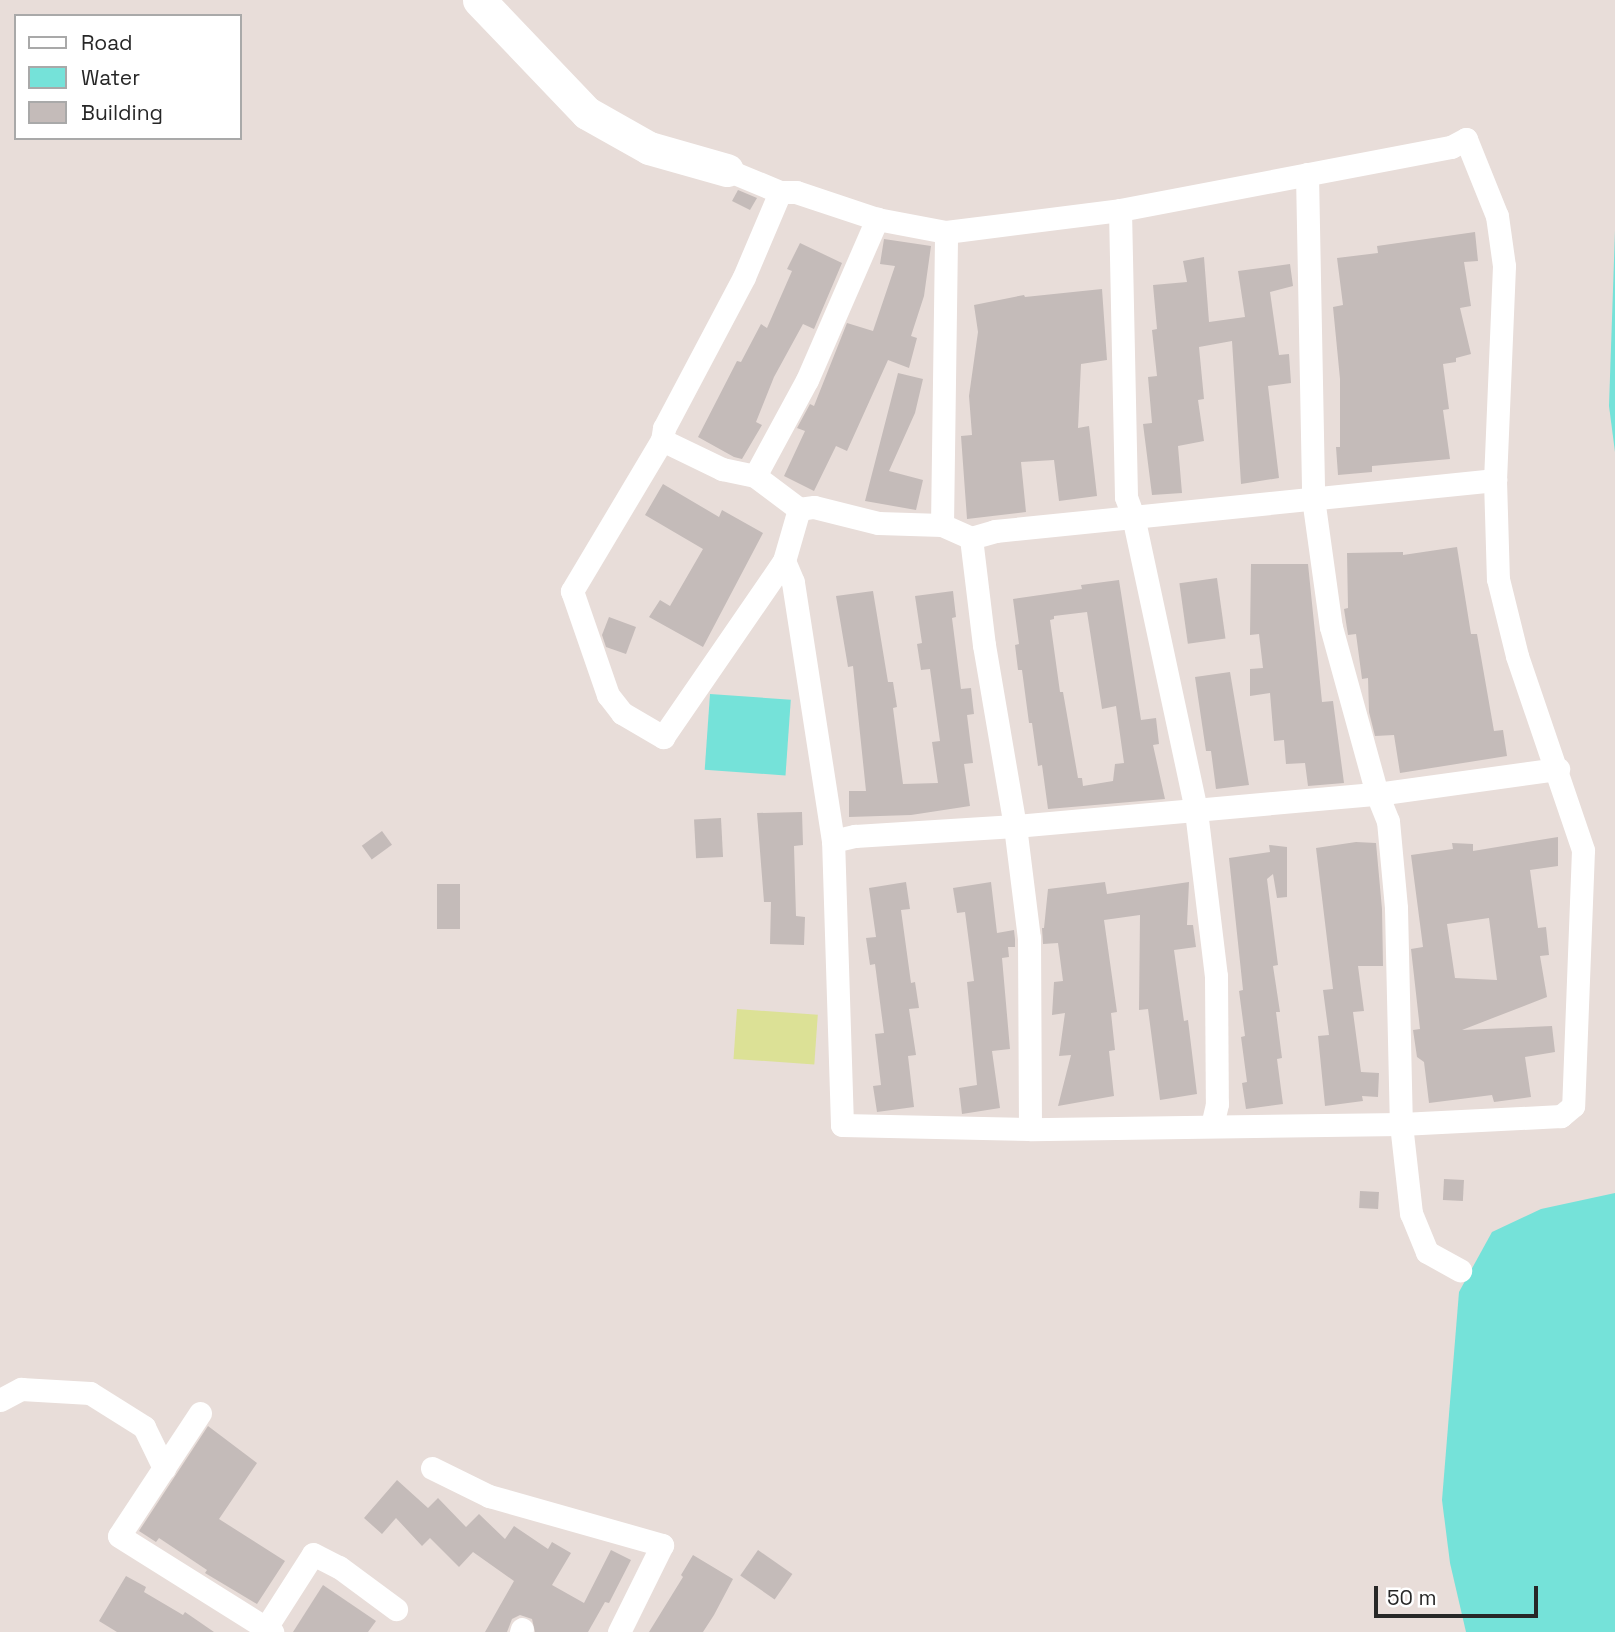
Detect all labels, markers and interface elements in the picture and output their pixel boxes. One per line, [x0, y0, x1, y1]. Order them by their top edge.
legend [14, 14, 242, 140]
text: Road [81, 29, 133, 56]
text: Water [81, 64, 140, 91]
text: Building [81, 99, 163, 126]
scale bar [1377, 1572, 1542, 1616]
text: 50 m [1387, 1584, 1437, 1611]

